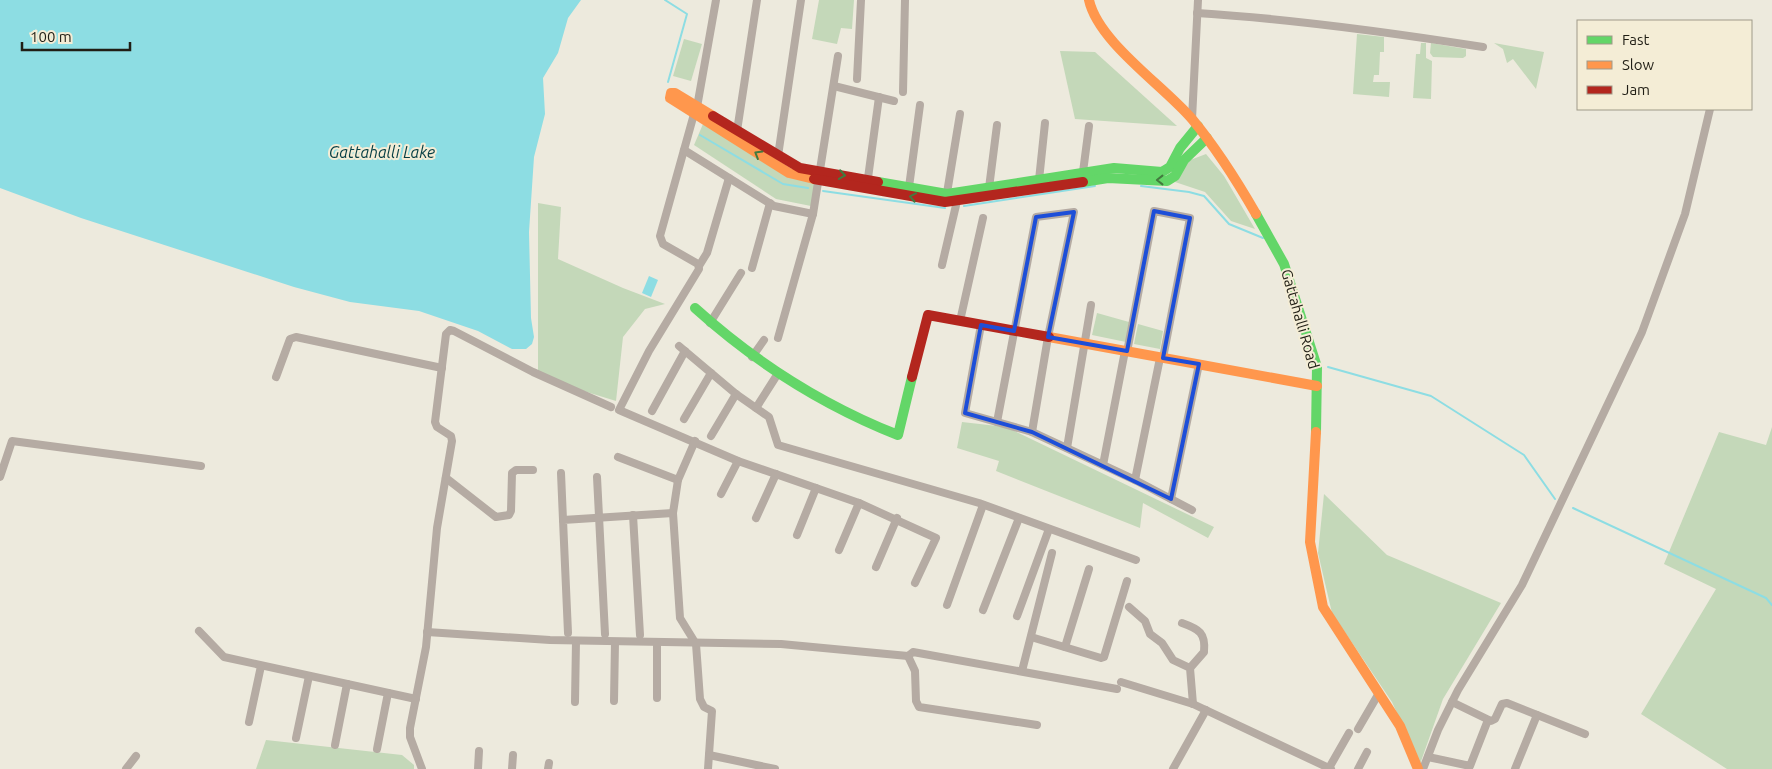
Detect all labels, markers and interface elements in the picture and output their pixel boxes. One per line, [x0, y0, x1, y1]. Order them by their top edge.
scale bar [22, 20, 130, 52]
legend [1577, 20, 1752, 110]
text: 100 m [30, 28, 72, 45]
text: Fast [1622, 31, 1650, 48]
text: Slow [1622, 56, 1655, 73]
text: Jam [1622, 81, 1650, 98]
water label: Gattahalli Lake [329, 143, 435, 161]
one-way arrow [755, 150, 764, 160]
one-way arrow [839, 169, 847, 180]
one-way arrow [1156, 175, 1164, 185]
one-way arrow [908, 192, 917, 202]
street label: Gattahalli Road [1278, 267, 1323, 371]

